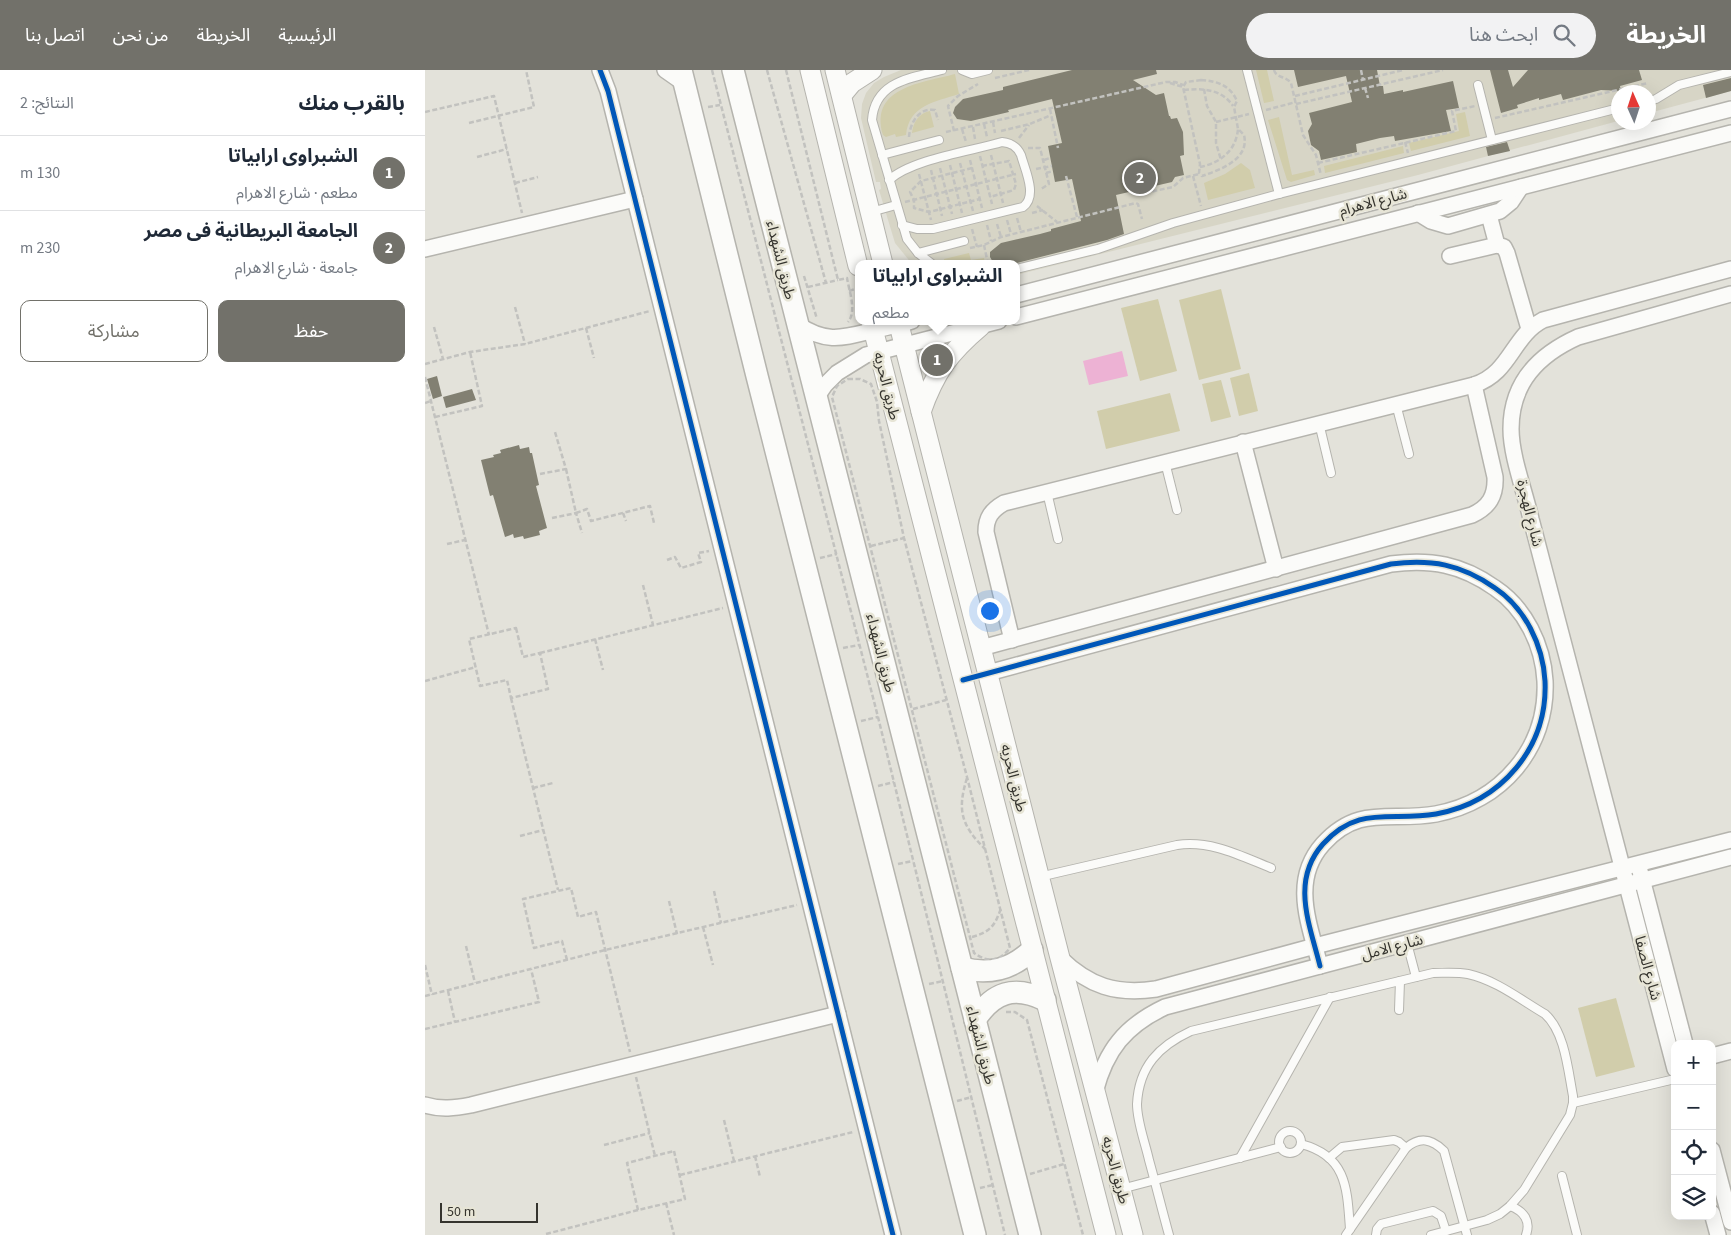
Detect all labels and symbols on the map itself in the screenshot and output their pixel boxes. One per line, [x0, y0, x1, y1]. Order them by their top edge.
north arrow [1611, 85, 1656, 130]
pin: 2 [1124, 159, 1156, 197]
street label: شارع الاهرام [1337, 183, 1410, 223]
street label: طريق الشهداء [761, 218, 800, 302]
pin: 1 [921, 341, 953, 379]
street label: طريق الحريه [868, 350, 905, 422]
street label: شارع الهجرة [1510, 477, 1548, 549]
your location [977, 598, 1003, 624]
street label: طريق الشهداء [861, 611, 900, 695]
street label: طريق الحريه [995, 742, 1032, 814]
street label: شارع الامل [1359, 929, 1426, 967]
street label: شارع الصفا [1628, 934, 1666, 1003]
street label: طريق الشهداء [961, 1003, 1000, 1087]
street label: طريق الحريه [1096, 1134, 1135, 1206]
scale bar [440, 1200, 537, 1223]

